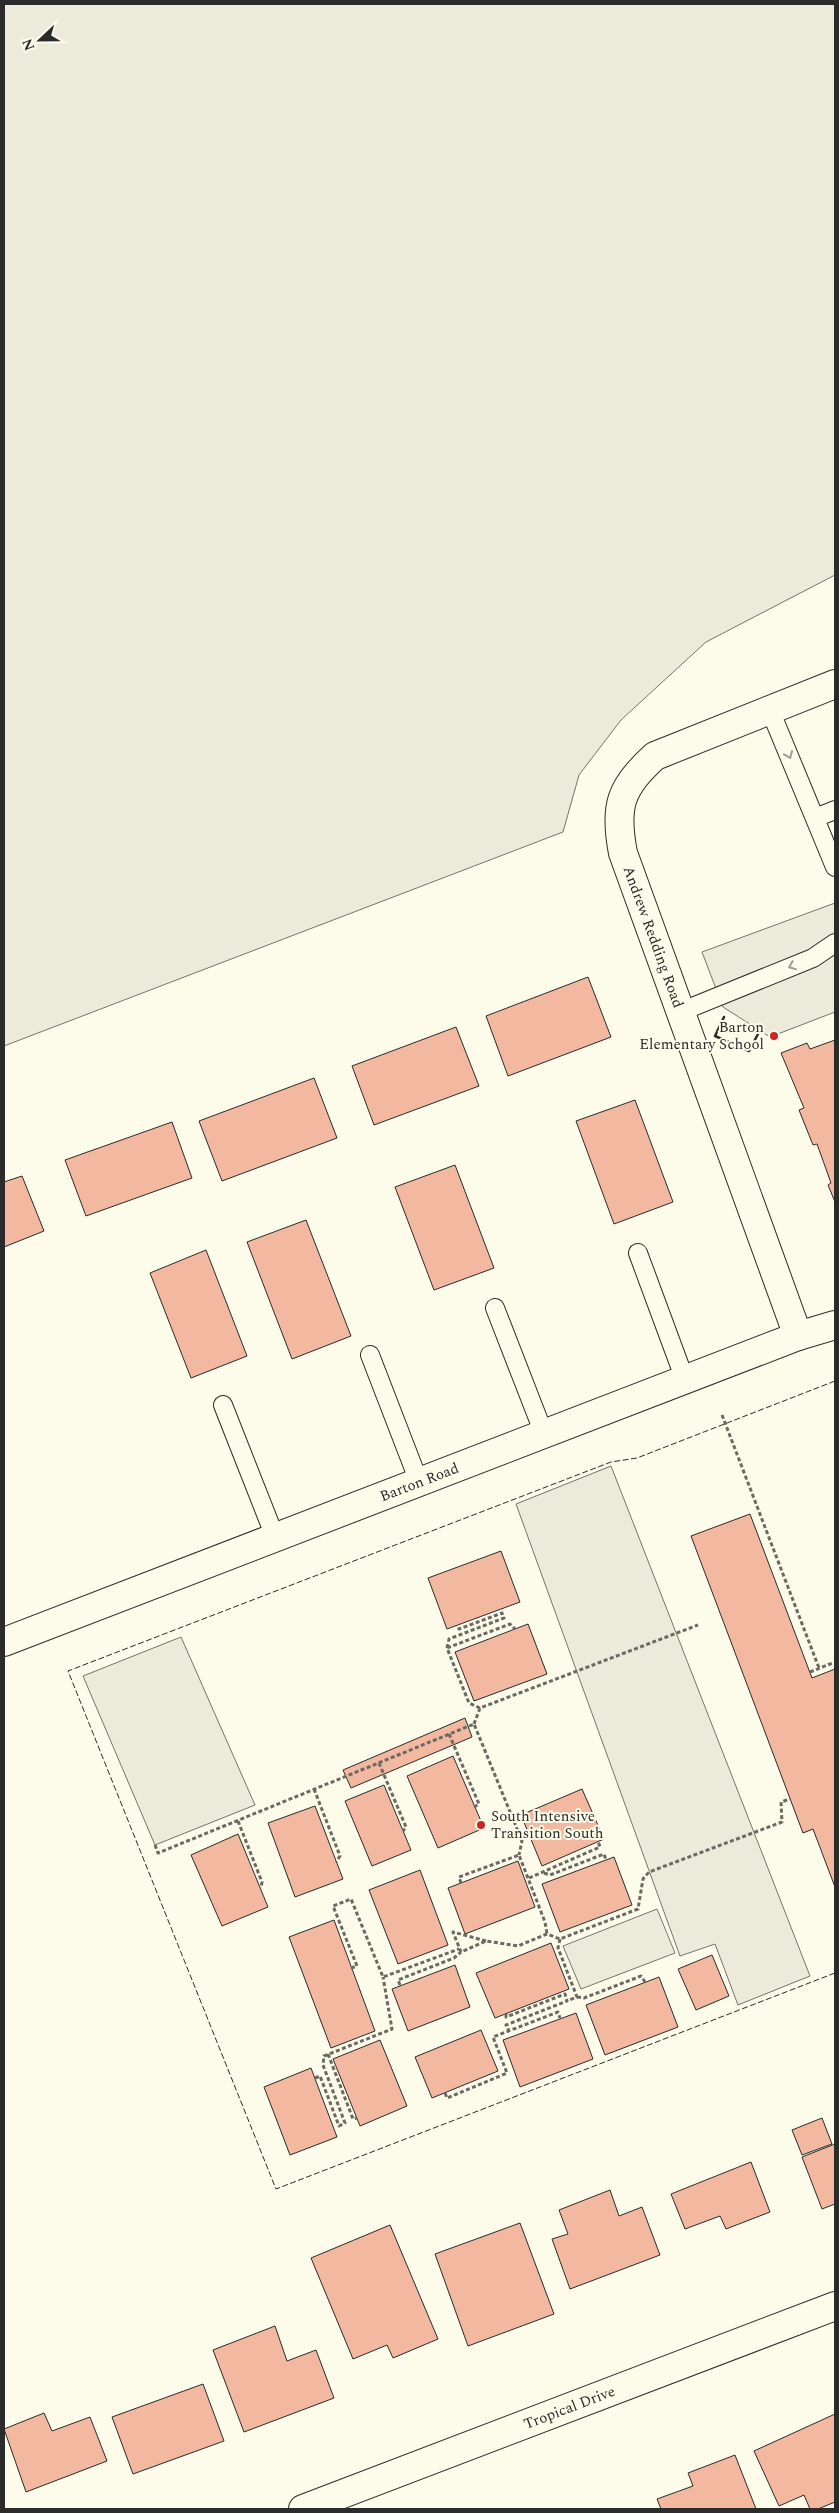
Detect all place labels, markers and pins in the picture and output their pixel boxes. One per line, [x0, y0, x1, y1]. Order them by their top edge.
place label: Barton Elementary School [639, 1016, 764, 1056]
marker: Barton Elementary School [768, 1030, 780, 1042]
place label: South Intensive Transition South [491, 1805, 604, 1845]
marker: South Intensive Transition South [475, 1819, 487, 1831]

